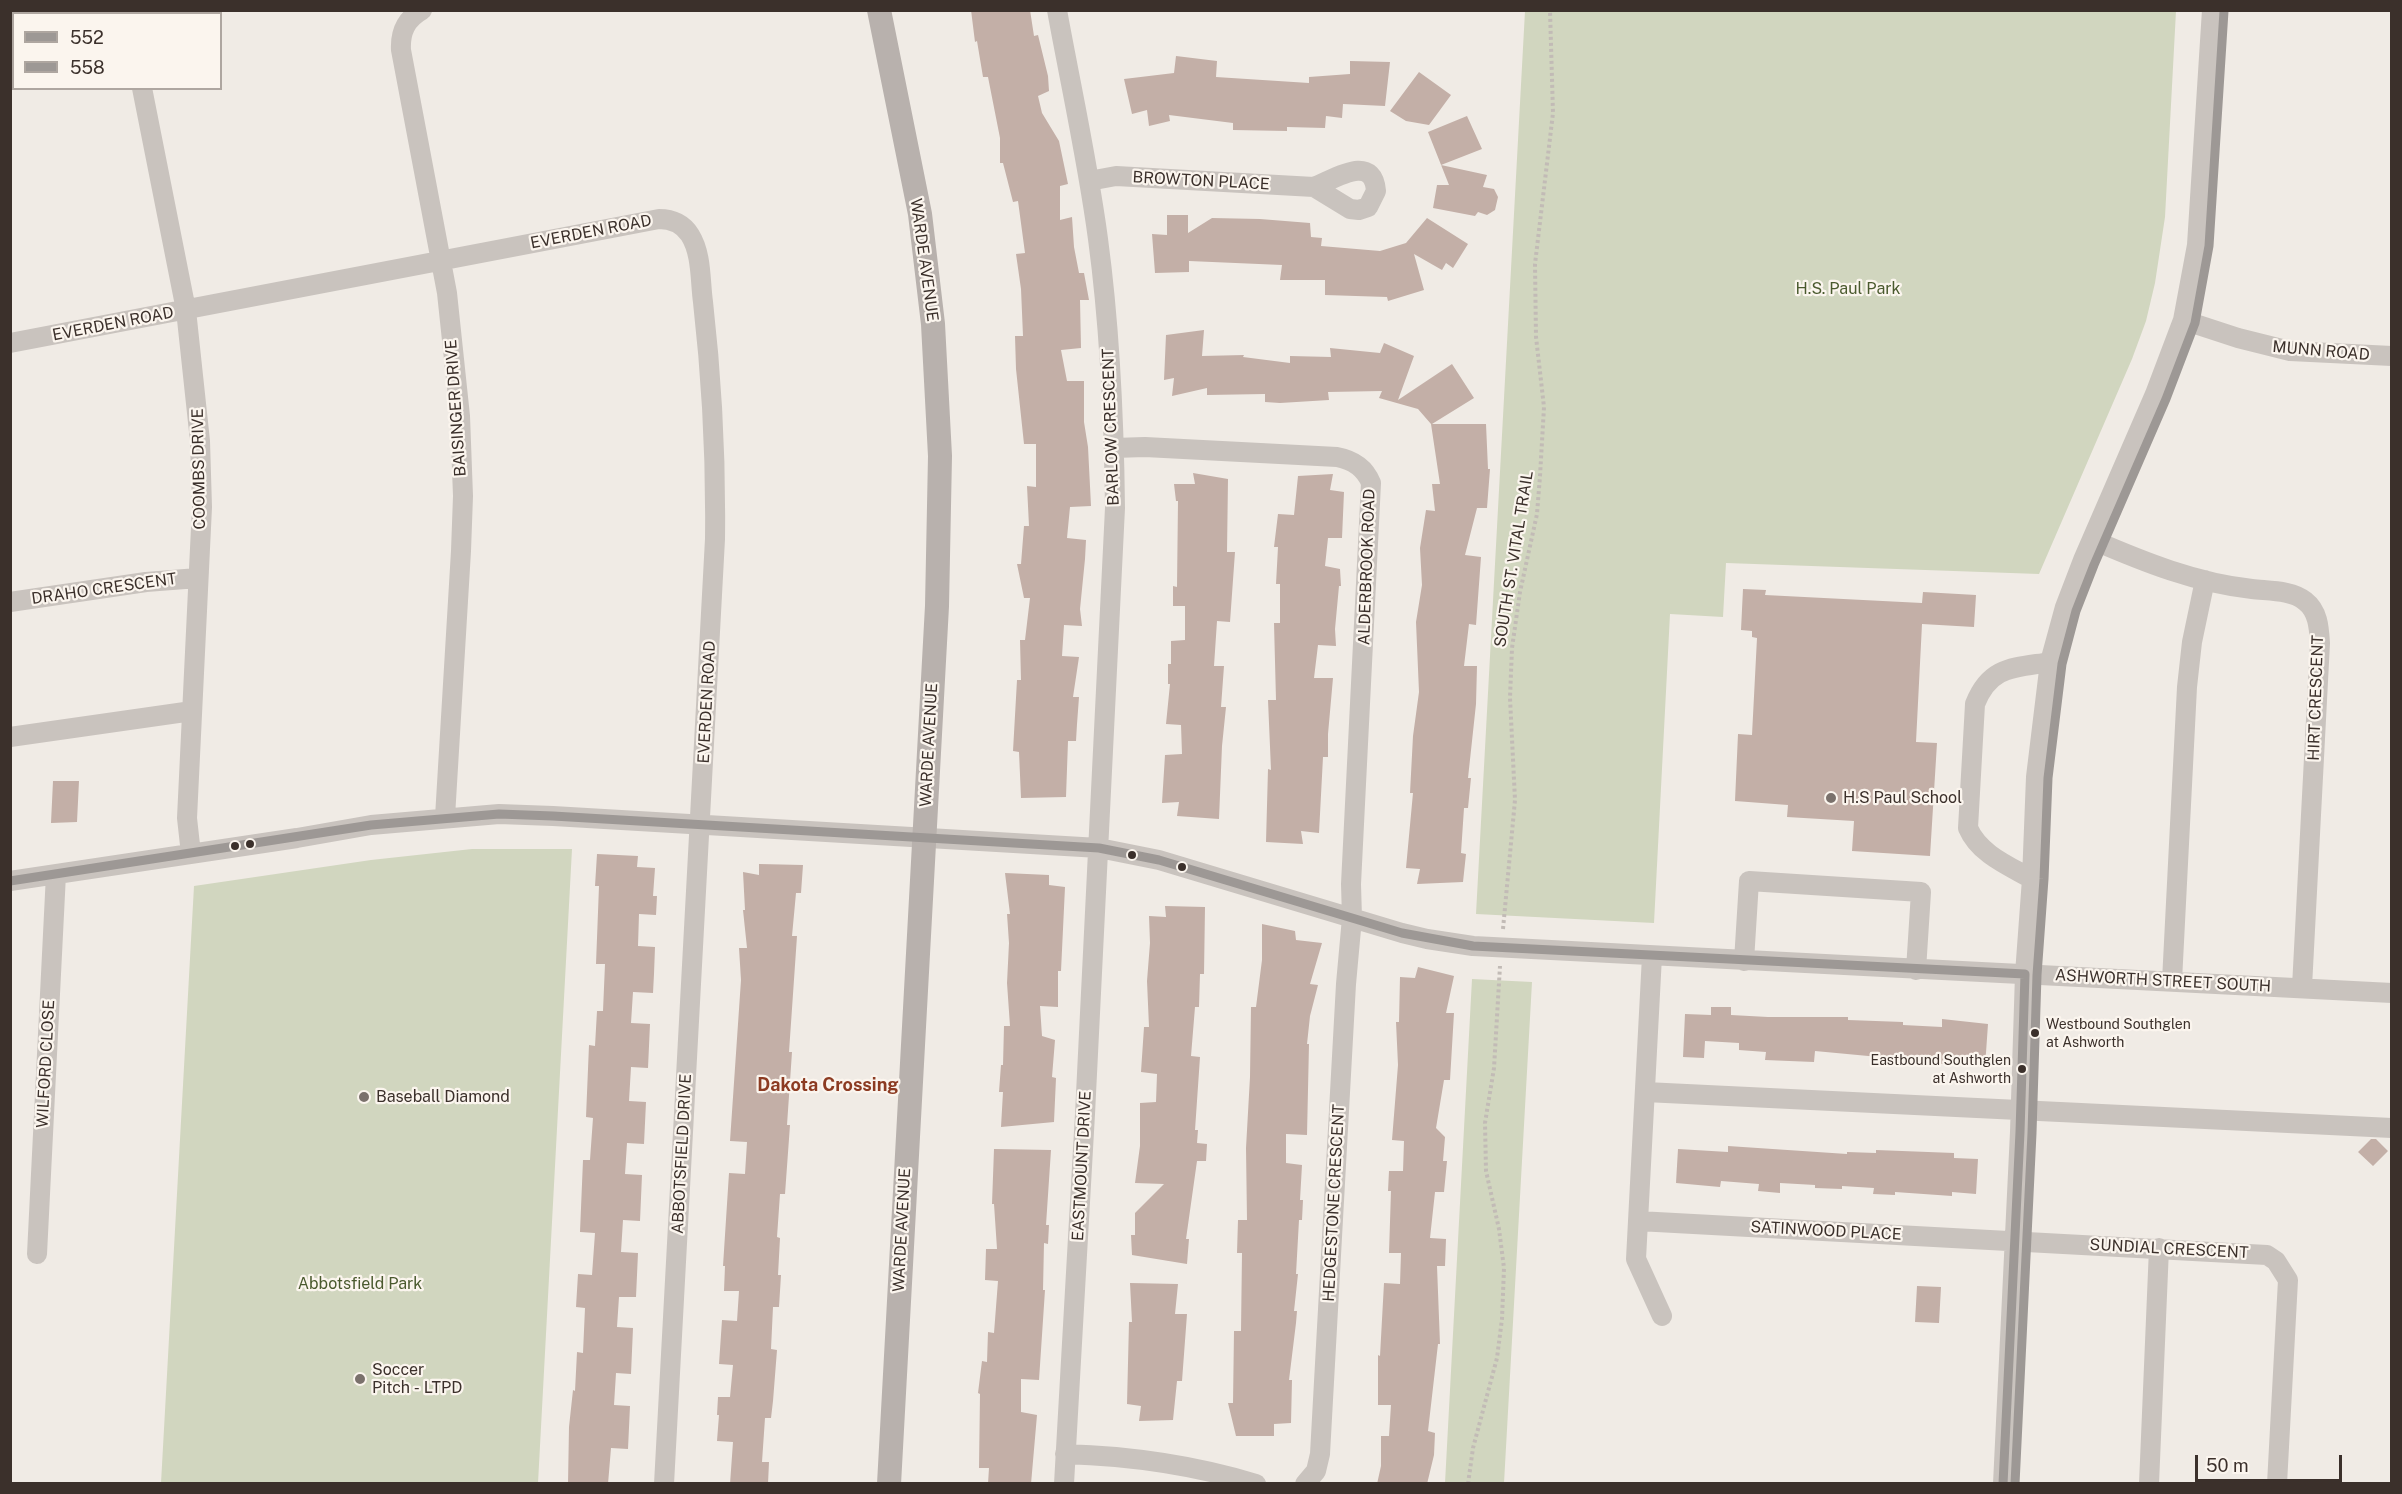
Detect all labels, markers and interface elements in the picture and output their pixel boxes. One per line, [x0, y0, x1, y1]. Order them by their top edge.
legend [12, 12, 222, 90]
text: 552 [70, 27, 104, 48]
text: 558 [70, 57, 105, 78]
street label: BROWTON PLACE [1132, 168, 1270, 194]
street label: WARDE AVENUE [906, 197, 942, 323]
street label: EVERDEN ROAD [529, 211, 653, 253]
park label: H.S. Paul Park [1796, 279, 1900, 299]
street label: EVERDEN ROAD [51, 303, 175, 345]
street label: MUNN ROAD [2272, 337, 2370, 365]
street label: BAISINGER DRIVE [442, 339, 470, 477]
street label: BARLOW CRESCENT [1099, 348, 1123, 506]
street label: COOMBS DRIVE [188, 408, 210, 530]
street label: SOUTH ST. VITAL TRAIL [1491, 469, 1537, 649]
street label: ALDERBROOK ROAD [1355, 488, 1379, 646]
street label: DRAHO CRESCENT [30, 569, 178, 609]
street label: HIRT CRESCENT [2304, 635, 2328, 761]
street label: EVERDEN ROAD [694, 640, 720, 764]
street label: WARDE AVENUE [916, 683, 942, 807]
place label: H.S Paul School [1843, 788, 1962, 808]
marker: H.S Paul School [1824, 791, 1838, 805]
unlabelled marker [244, 838, 256, 850]
unlabelled marker [229, 840, 241, 852]
unlabelled marker [1126, 849, 1138, 861]
unlabelled marker [1176, 861, 1188, 873]
street label: ASHWORTH STREET SOUTH [2054, 966, 2272, 996]
street label: WILFORD CLOSE [33, 999, 59, 1129]
place label: Westbound Southglen at Ashworth [2046, 1017, 2191, 1050]
marker: Westbound Southglen at Ashworth [2029, 1027, 2041, 1039]
place label: Eastbound Southglen at Ashworth [1871, 1053, 2011, 1086]
marker: Eastbound Southglen at Ashworth [2016, 1063, 2028, 1075]
street label: ABBOTSFIELD DRIVE [668, 1073, 696, 1235]
district label: Dakota Crossing [757, 1074, 899, 1096]
place label: Baseball Diamond [376, 1087, 510, 1107]
marker: Baseball Diamond [357, 1090, 371, 1104]
street label: EASTMOUNT DRIVE [1068, 1090, 1096, 1242]
street label: HEDGESTONE CRESCENT [1319, 1104, 1349, 1302]
street label: WARDE AVENUE [889, 1168, 915, 1292]
street label: SATINWOOD PLACE [1750, 1217, 1902, 1245]
street label: SUNDIAL CRESCENT [2089, 1235, 2249, 1263]
park label: Abbotsfield Park [298, 1274, 422, 1294]
place label: Soccer Pitch - LTPD [372, 1360, 462, 1398]
marker: Soccer Pitch - LTPD [353, 1372, 367, 1386]
scale bar [2198, 1443, 2345, 1481]
text: 50 m [2206, 1455, 2249, 1476]

